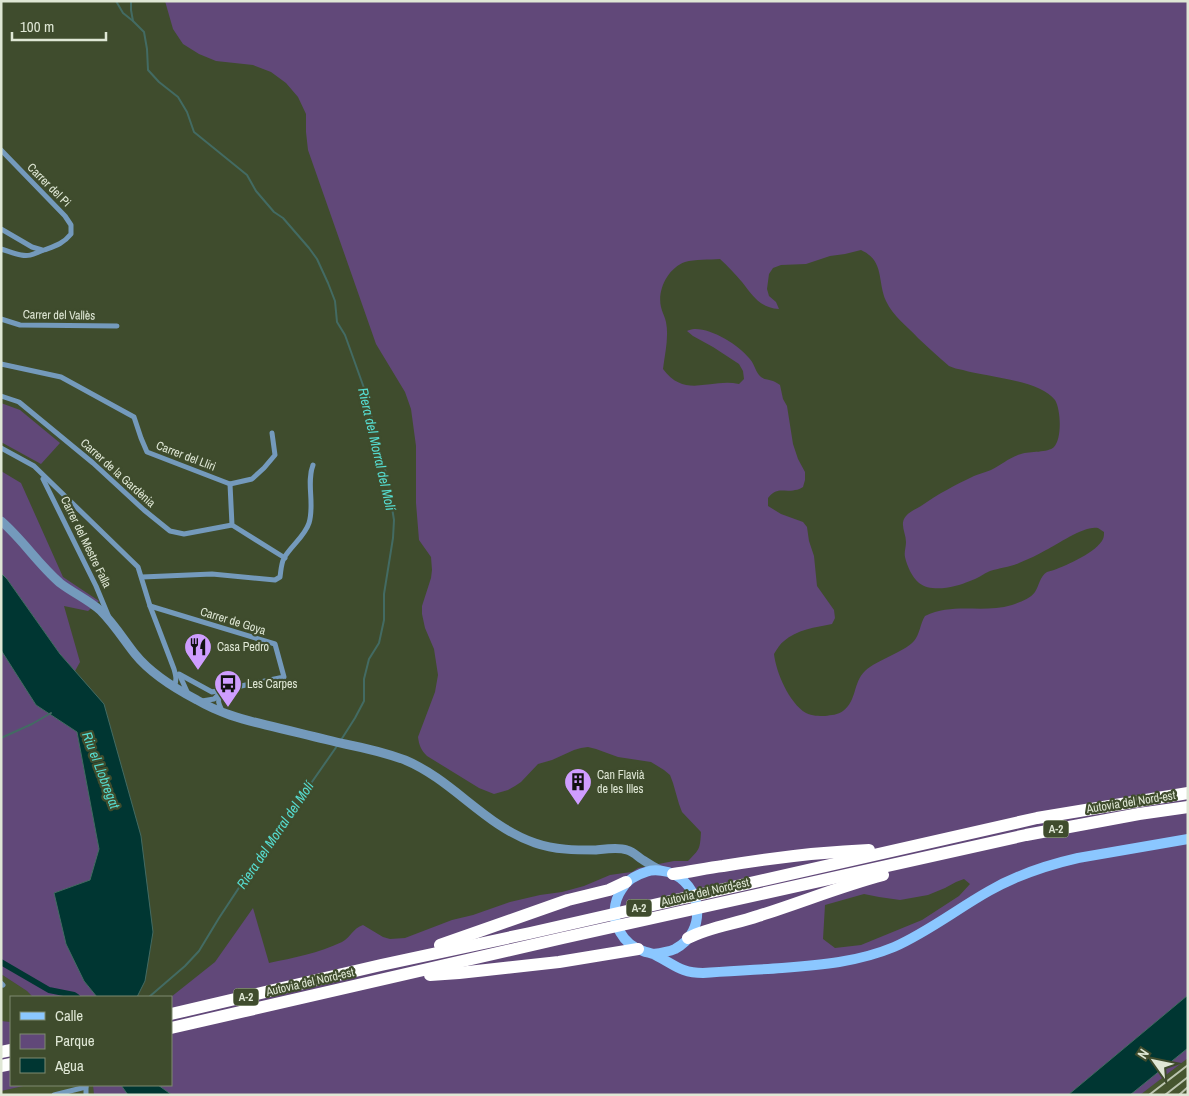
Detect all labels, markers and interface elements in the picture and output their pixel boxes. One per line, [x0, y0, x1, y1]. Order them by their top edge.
scale bar [12, 10, 106, 42]
text: 100 m [20, 16, 54, 37]
street label: Carrer del Pi [24, 160, 74, 210]
street label: Carrer del Vallès [23, 306, 95, 324]
water label: Riera del Morral del Molí [354, 386, 400, 514]
street label: Carrer de la Gardènia [77, 435, 159, 511]
street label: Carrer del Lliri [154, 437, 218, 475]
street label: Carrer del Mestre Falla [57, 493, 115, 591]
street label: Carrer de Goya [198, 603, 268, 639]
restaurant icon: Casa Pedro [183, 632, 213, 671]
place label: Casa Pedro [217, 639, 269, 655]
bus stop icon: Les Carpes [213, 669, 243, 708]
place label: Les Carpes [247, 676, 297, 692]
water label: Riu el Llobregat [78, 729, 124, 812]
building icon: Can Flavià de les Illes [563, 767, 593, 806]
place label: Can Flavià de les Illes [597, 767, 645, 797]
water label: Riera del Morral del Molí [232, 776, 319, 892]
street label: Autovia del Nord-est [1084, 787, 1177, 817]
road number: A-2 [1044, 821, 1068, 838]
street label: Autovia del Nord-est [659, 874, 751, 910]
road number: A-2 [626, 900, 652, 916]
street label: Autovia del Nord-est [264, 964, 356, 1000]
road number: A-2 [234, 989, 258, 1006]
legend [10, 996, 172, 1086]
text: Calle [55, 1005, 83, 1026]
text: Parque [55, 1030, 95, 1051]
north arrow [1129, 1036, 1179, 1086]
text: N [1133, 1046, 1153, 1062]
text: Agua [54, 1055, 84, 1076]

